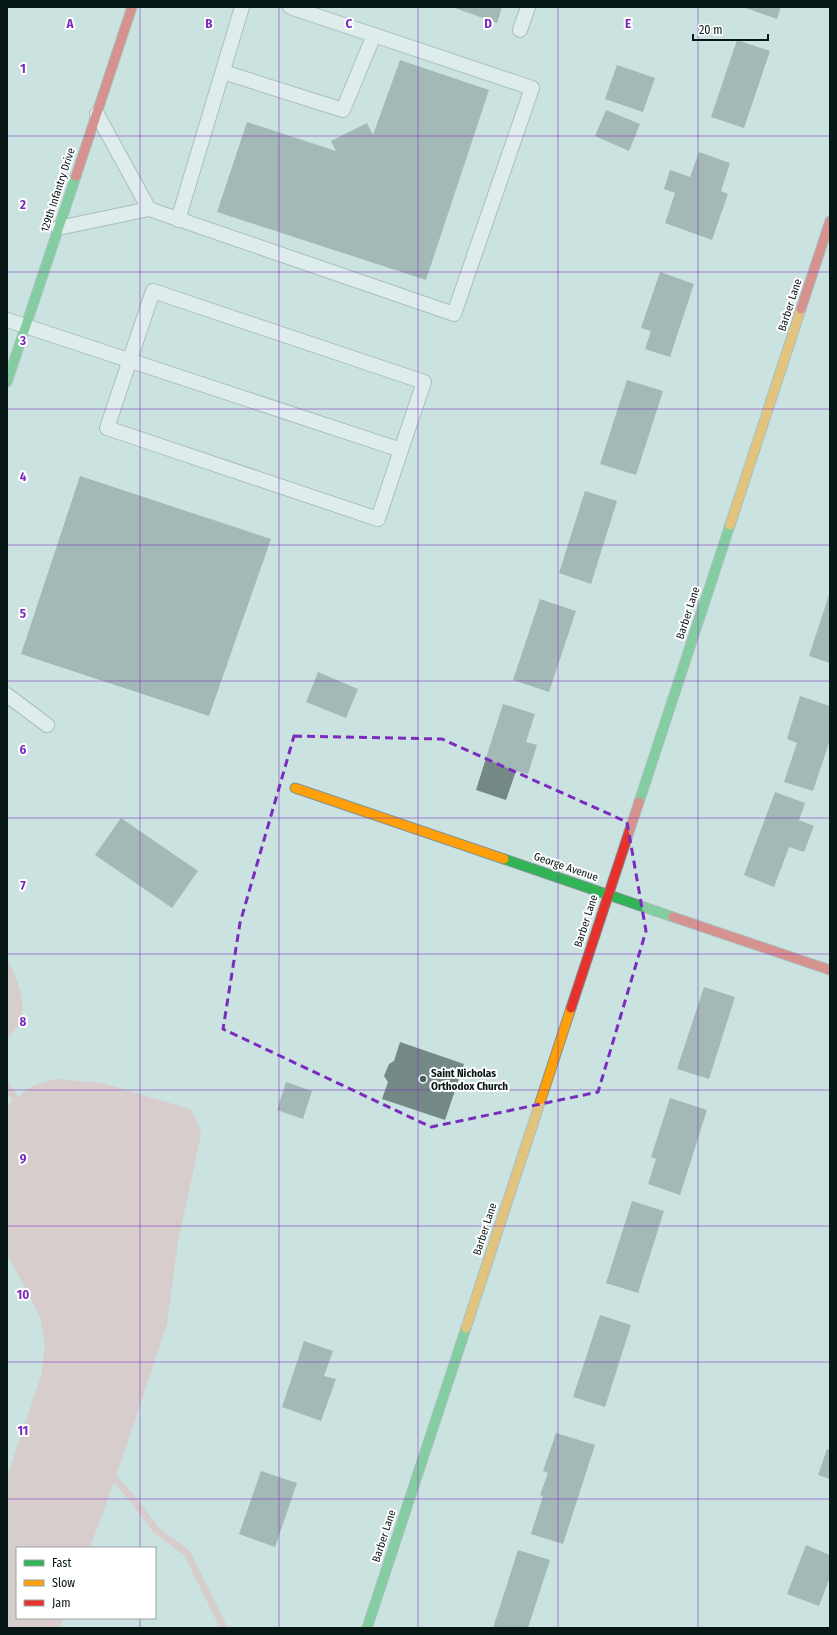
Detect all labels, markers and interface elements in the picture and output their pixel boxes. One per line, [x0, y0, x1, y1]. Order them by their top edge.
text: A [65, 16, 74, 31]
text: B [205, 16, 213, 31]
text: C [346, 16, 353, 31]
text: D [484, 16, 492, 31]
text: E [625, 16, 631, 31]
scale bar [693, 16, 768, 42]
text: 20 m [699, 23, 723, 37]
text: 1 [20, 61, 26, 76]
street label: 129th Infantry Drive [38, 146, 78, 234]
text: 2 [19, 197, 26, 212]
street label: Barber Lane [775, 277, 805, 333]
text: 3 [19, 333, 26, 348]
text: 4 [20, 469, 27, 484]
street label: Barber Lane [673, 585, 703, 641]
text: 5 [20, 606, 26, 621]
text: 6 [20, 742, 27, 757]
street label: George Avenue [532, 850, 600, 884]
text: 7 [20, 878, 26, 893]
street label: Barber Lane [571, 893, 601, 949]
text: 8 [20, 1014, 27, 1029]
place label: Saint Nicholas Orthodox Church [431, 1067, 508, 1093]
marker: Saint Nicholas Orthodox Church [418, 1074, 428, 1084]
text: 9 [20, 1151, 27, 1166]
street label: Barber Lane [470, 1201, 500, 1257]
text: 10 [17, 1287, 29, 1302]
text: 11 [18, 1423, 28, 1438]
street label: Barber Lane [369, 1508, 399, 1564]
legend [16, 1547, 156, 1619]
text: Fast [52, 1556, 71, 1570]
text: Slow [52, 1576, 75, 1590]
text: Jam [52, 1596, 70, 1610]

